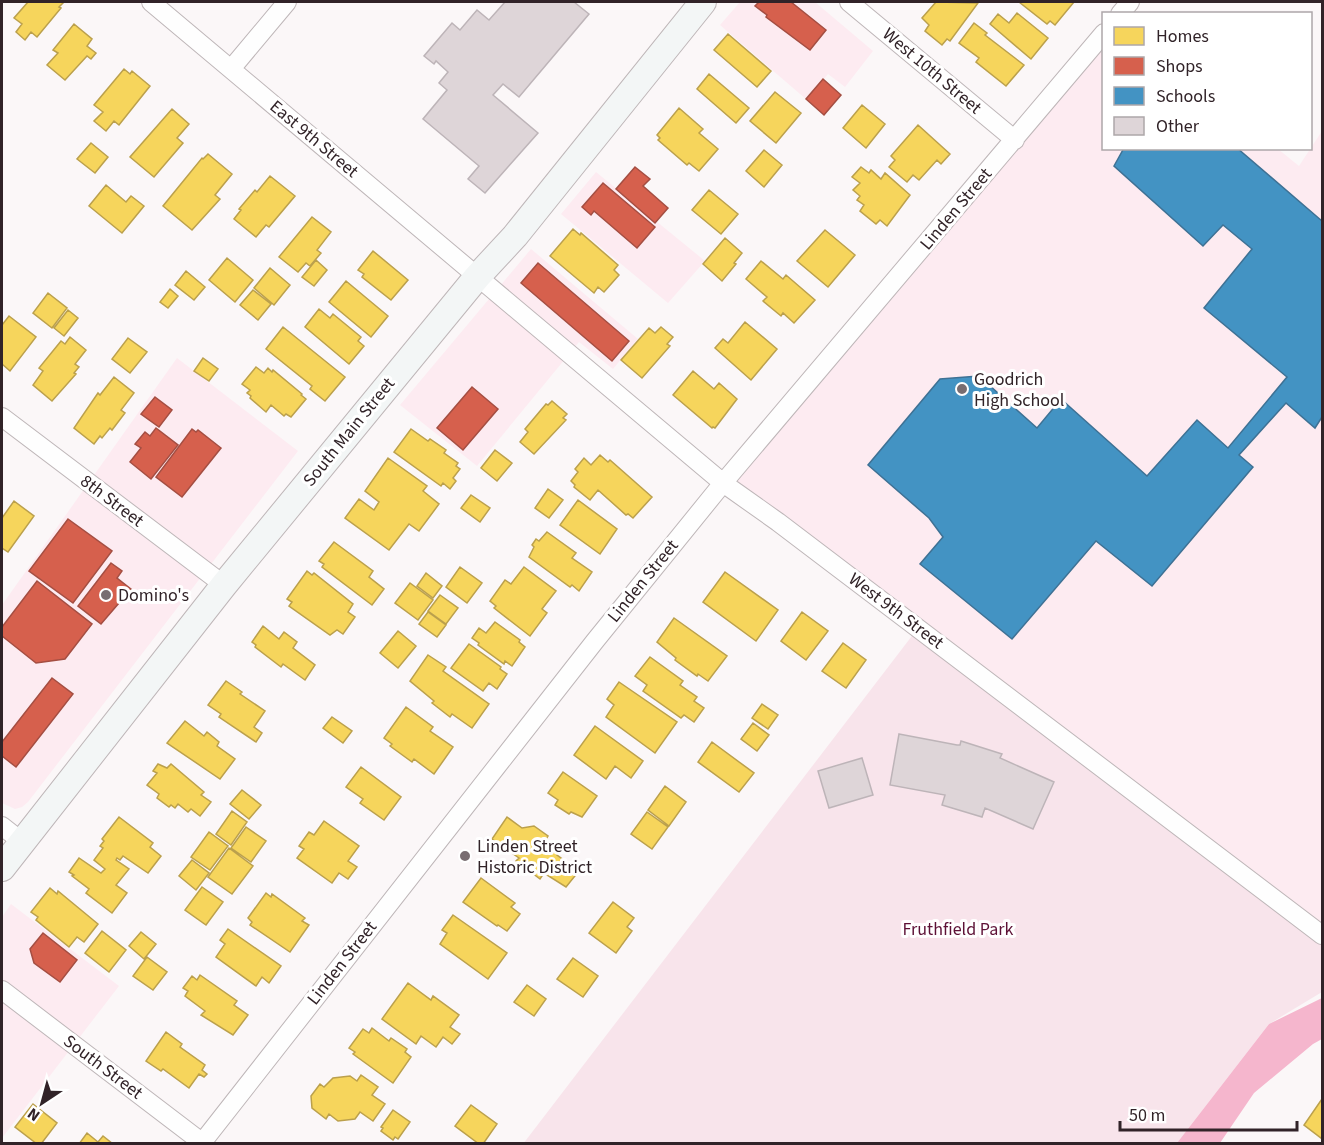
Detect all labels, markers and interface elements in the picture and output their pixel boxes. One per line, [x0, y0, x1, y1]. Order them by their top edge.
legend [1102, 12, 1312, 150]
street label: West 10th Street [877, 22, 987, 120]
text: Homes [1156, 24, 1209, 49]
text: Shops [1156, 54, 1203, 79]
text: Schools [1156, 84, 1215, 109]
street label: East 9th Street [264, 94, 364, 184]
text: Other [1156, 114, 1200, 139]
street label: Linden Street [914, 162, 998, 256]
place label: Goodrich High School [974, 367, 1064, 413]
street label: South Main Street [297, 372, 401, 492]
marker: Goodrich High School [955, 382, 969, 396]
street label: 8th Street [75, 469, 149, 533]
street label: Linden Street [602, 534, 684, 628]
street label: West 9th Street [843, 567, 949, 655]
place label: Domino's [118, 583, 189, 608]
marker: Domino's [99, 588, 113, 602]
place label: Linden Street Historic District [477, 834, 592, 880]
marker: Linden Street Historic District [458, 849, 472, 863]
street label: Linden Street [301, 916, 383, 1010]
park label: Fruthfield Park [903, 917, 1014, 942]
street label: South Street [58, 1029, 148, 1105]
north arrow [12, 1073, 72, 1133]
scale bar [1120, 1094, 1297, 1132]
text: N [23, 1102, 45, 1126]
text: 50 m [1129, 1103, 1165, 1128]

